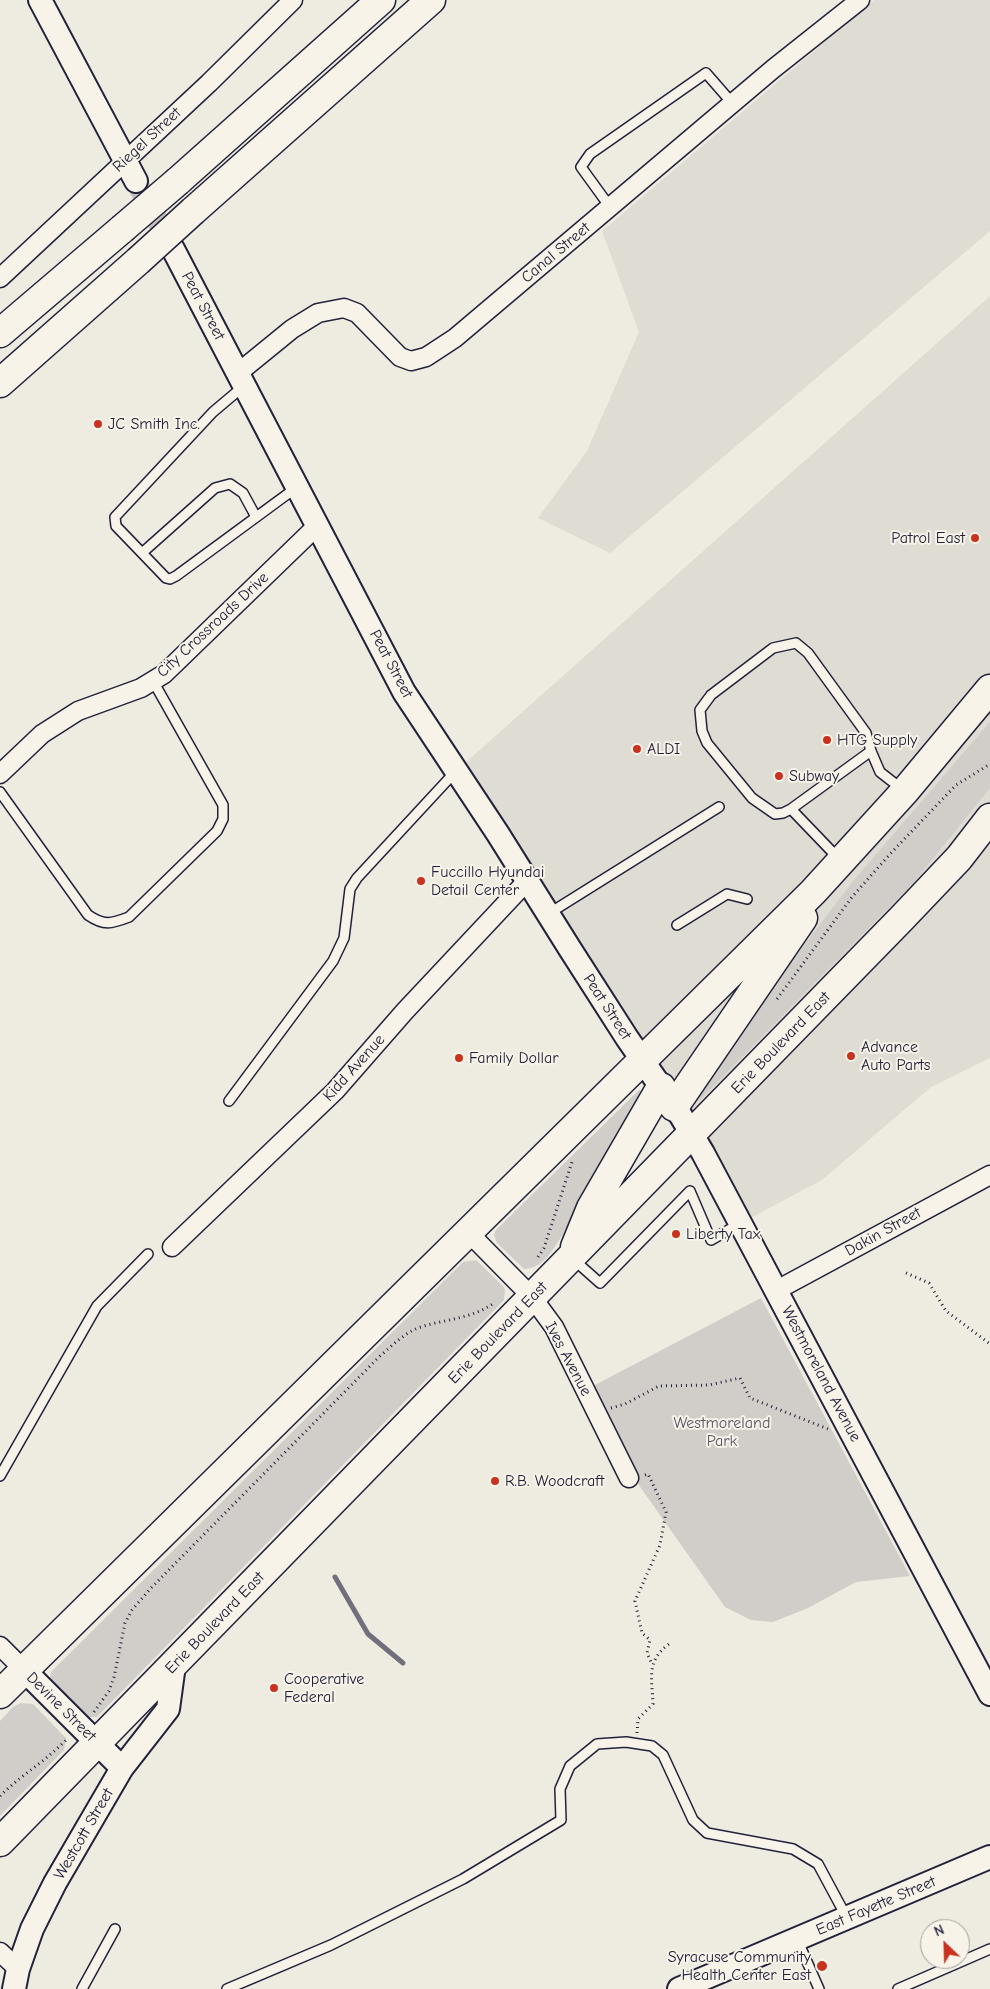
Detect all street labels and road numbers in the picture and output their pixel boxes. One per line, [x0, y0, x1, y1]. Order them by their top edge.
street label: Riegel Street [109, 103, 185, 177]
street label: Canal Street [518, 219, 594, 287]
street label: Peat Street [177, 269, 229, 343]
street label: City Crossroads Drive [153, 568, 273, 682]
street label: Peat Street [365, 627, 417, 701]
street label: Peat Street [579, 971, 635, 1043]
street label: Erie Boulevard East [727, 988, 835, 1098]
street label: Kidd Avenue [319, 1031, 389, 1105]
street label: Dakin Street [842, 1203, 924, 1261]
street label: Erie Boulevard East [444, 1278, 552, 1388]
street label: Westmoreland Avenue [777, 1303, 865, 1445]
street label: Ives Avenue [540, 1319, 596, 1399]
street label: Erie Boulevard East [161, 1568, 269, 1678]
street label: Devine Street [22, 1668, 100, 1746]
street label: Westcott Street [50, 1785, 118, 1883]
street label: East Fayette Street [813, 1872, 939, 1940]

